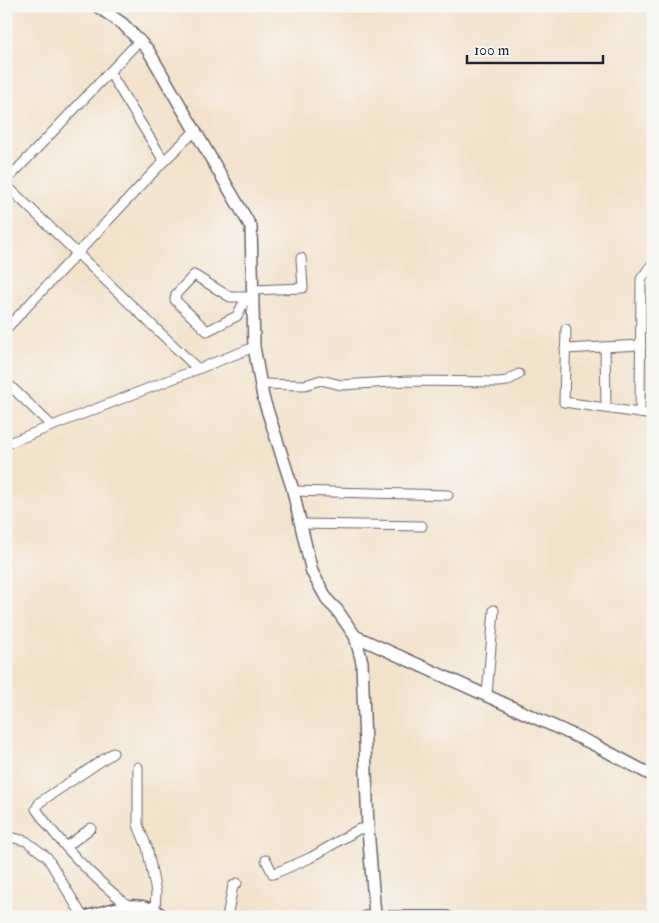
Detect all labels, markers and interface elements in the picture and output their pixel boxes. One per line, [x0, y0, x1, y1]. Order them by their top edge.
scale bar [467, 32, 603, 64]
text: 100 m [474, 41, 510, 60]

